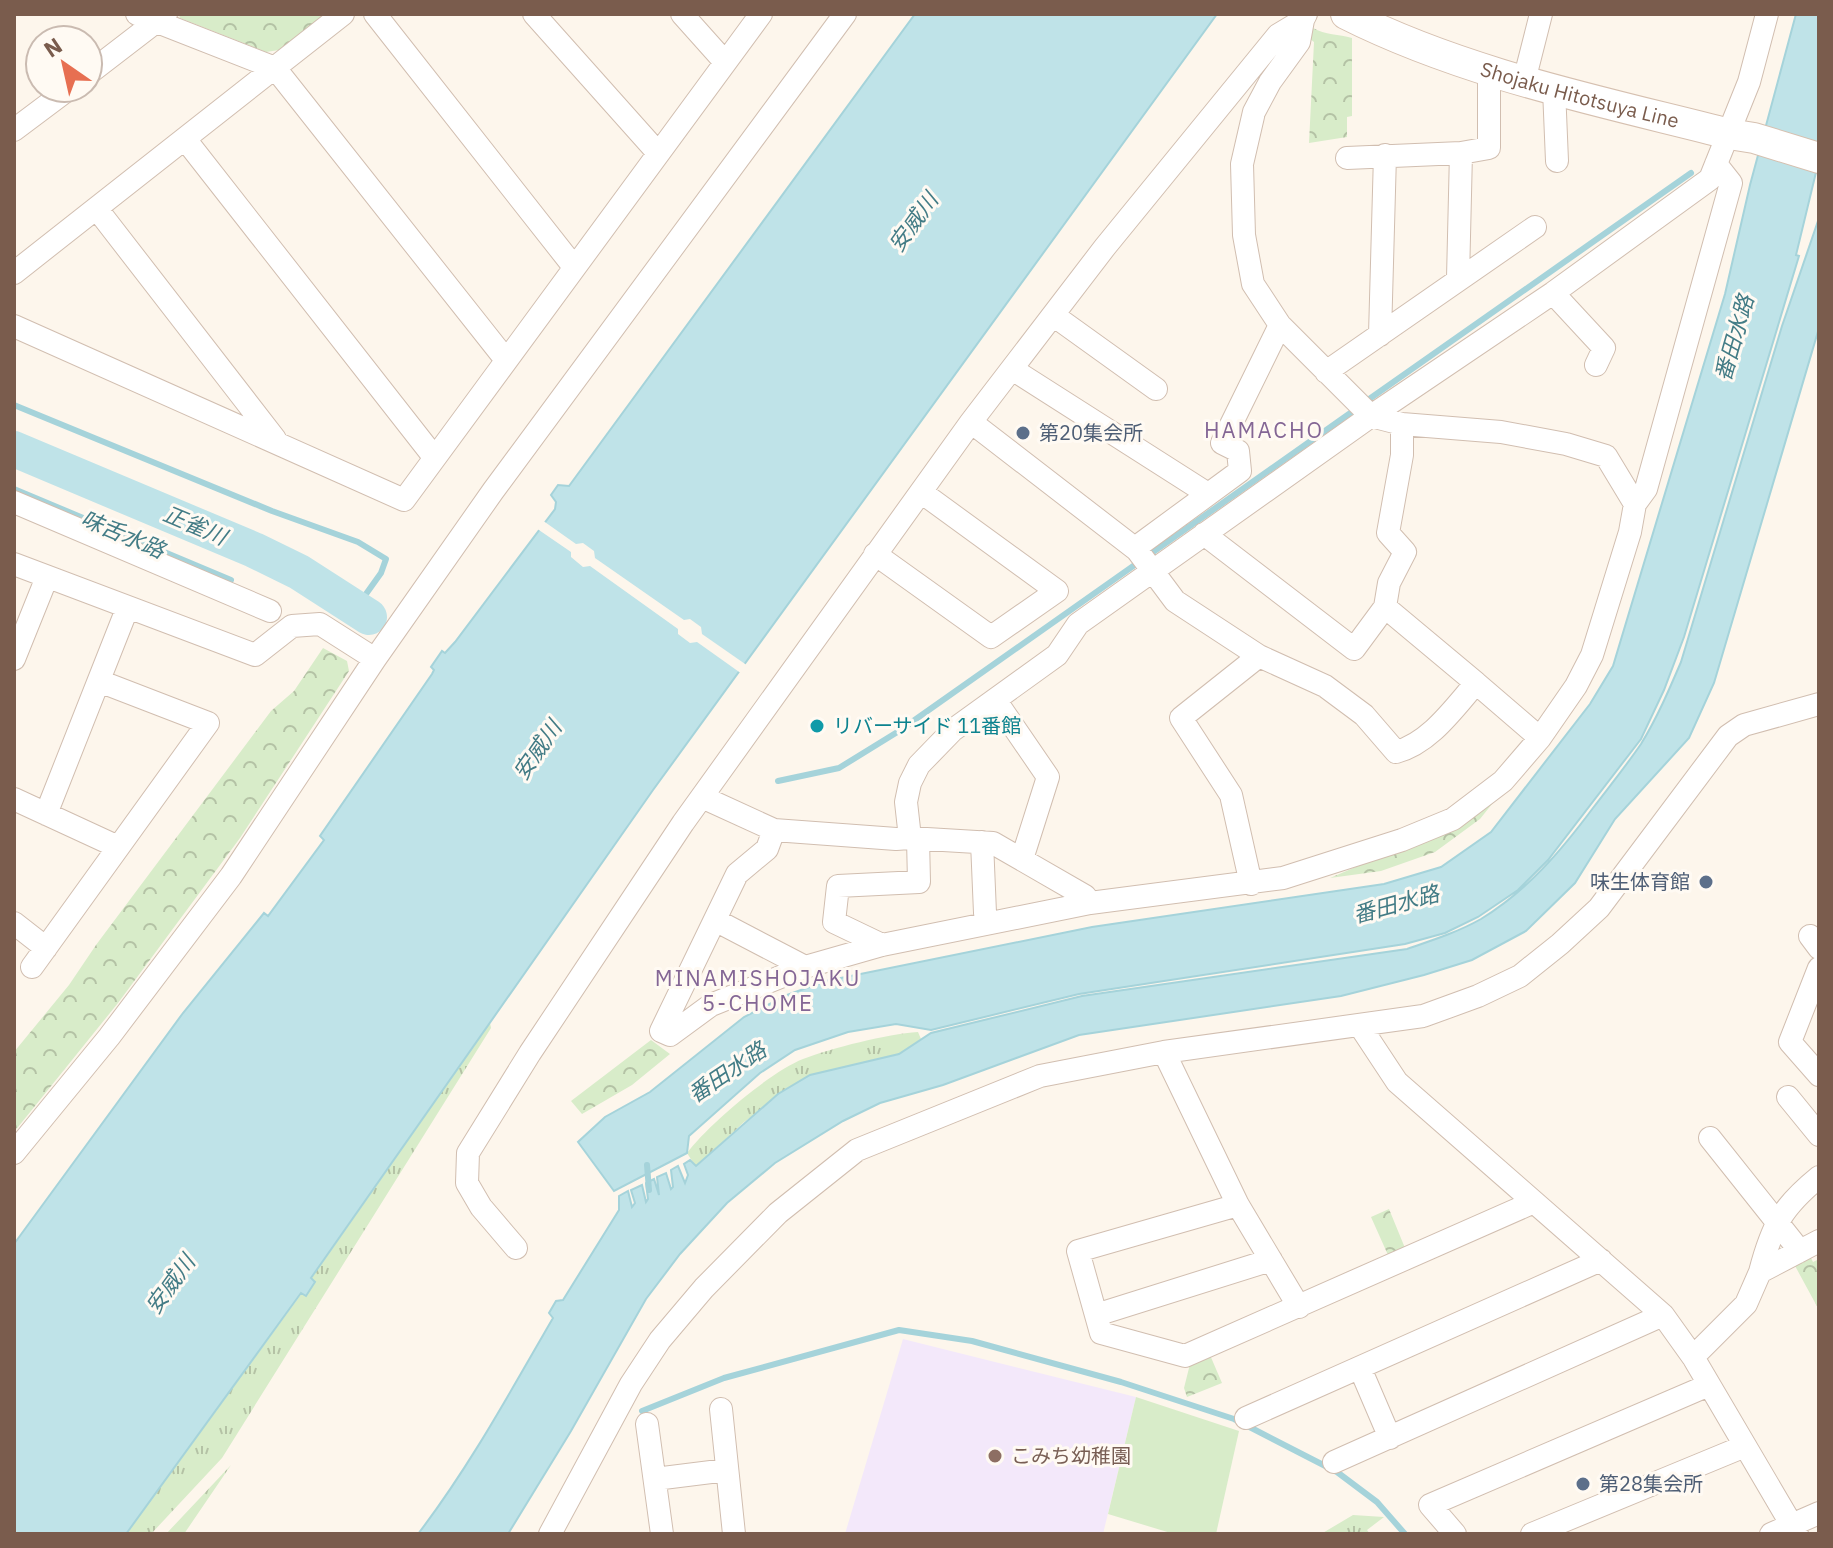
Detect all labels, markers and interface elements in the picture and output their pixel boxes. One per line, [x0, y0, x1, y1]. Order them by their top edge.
north arrow [24, 24, 104, 104]
text: N [38, 31, 67, 63]
street label: Shojaku Hitotsuya Line [1477, 55, 1682, 134]
water label: 安威川 [881, 185, 945, 257]
water label: 番田水路 [1707, 290, 1760, 384]
district label: HAMACHO [1204, 415, 1324, 444]
place label: 第20集会所 [1039, 419, 1143, 446]
marker: 第20集会所 [1014, 424, 1032, 442]
water label: 正雀川 [159, 498, 233, 552]
water label: 味舌水路 [77, 503, 171, 565]
place label: リバーサイド 11番館 [833, 712, 1021, 739]
water label: 安威川 [506, 713, 569, 785]
marker: リバーサイド 11番館 [808, 717, 826, 735]
place label: 味生体育館 [1590, 868, 1690, 895]
marker: 味生体育館 [1697, 873, 1715, 891]
water label: 番田水路 [1350, 878, 1444, 929]
district label: MINAMISHOJAKU 5-CHOME [655, 963, 861, 1017]
water label: 番田水路 [682, 1034, 773, 1108]
water label: 安威川 [138, 1247, 202, 1319]
place label: こみち幼稚園 [1011, 1442, 1131, 1469]
marker: こみち幼稚園 [986, 1447, 1004, 1465]
place label: 第28集会所 [1599, 1470, 1703, 1497]
marker: 第28集会所 [1574, 1475, 1592, 1493]

